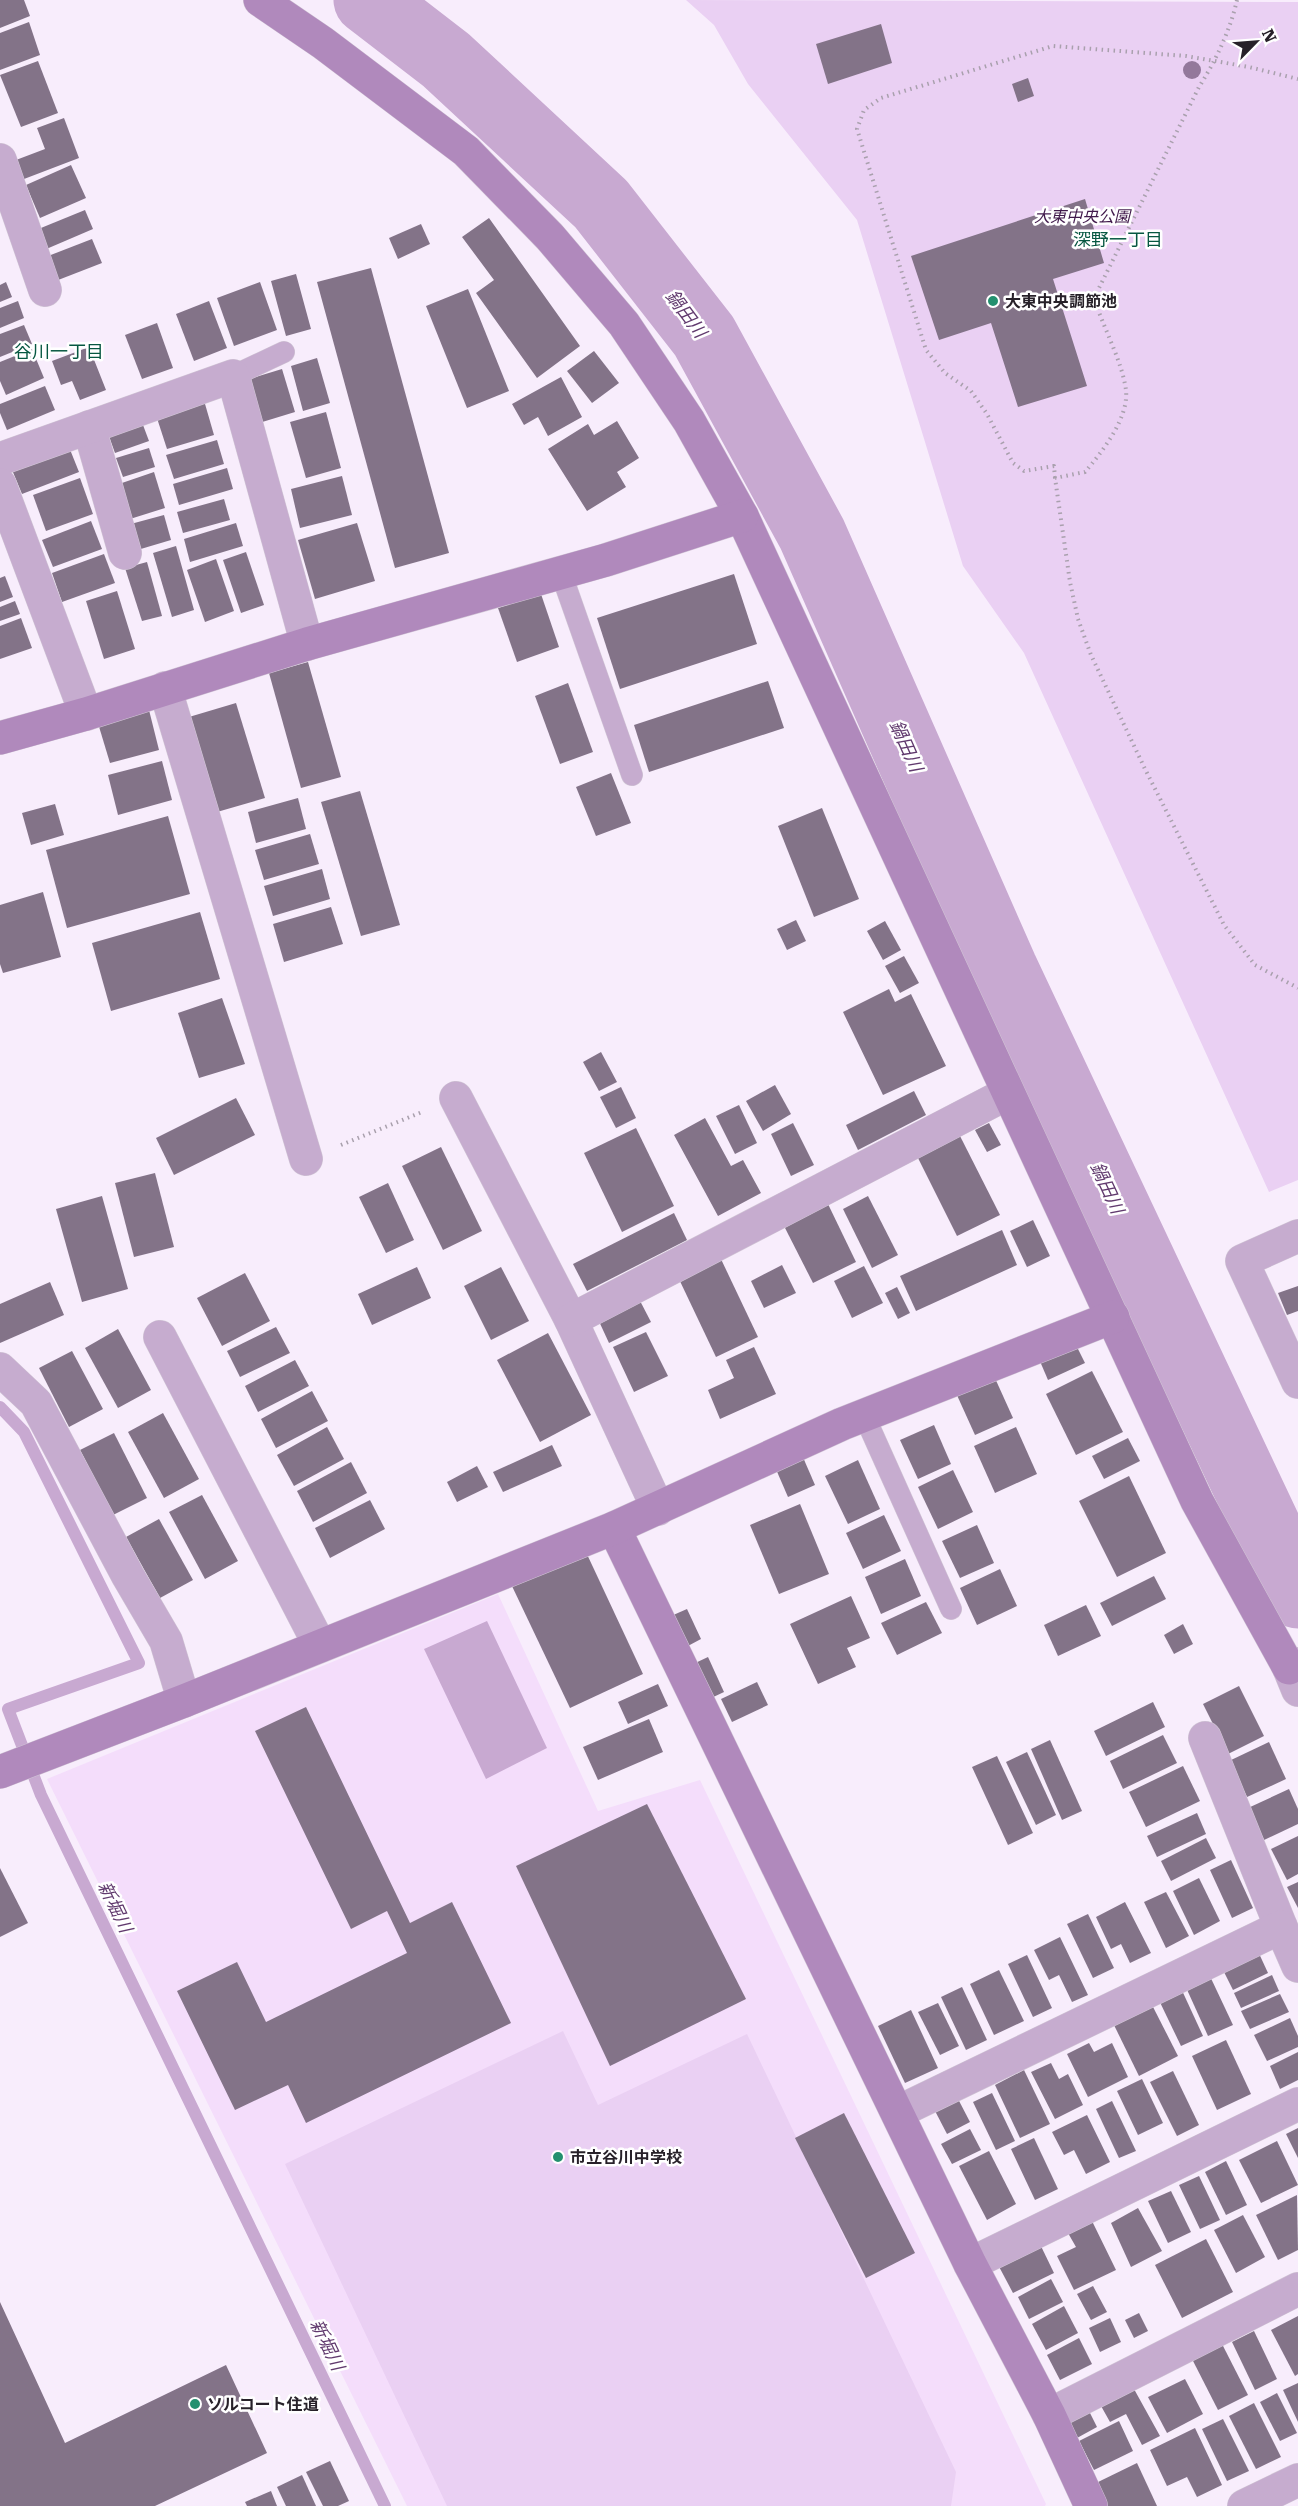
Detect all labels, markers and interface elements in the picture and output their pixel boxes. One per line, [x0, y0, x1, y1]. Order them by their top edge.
north arrow [1226, 12, 1286, 72]
text: N [1258, 26, 1280, 45]
park label: 大東中央公園 [1034, 207, 1132, 226]
district label: 深野一丁目 [1073, 229, 1163, 250]
water label: 鍋田川 [662, 286, 712, 343]
place label: 大東中央調節池 [1005, 292, 1117, 311]
marker: 大東中央調節池 [986, 294, 1000, 308]
district label: 谷川一丁目 [14, 341, 104, 362]
water label: 鍋田川 [886, 717, 928, 777]
water label: 鍋田川 [1087, 1159, 1129, 1219]
water label: 新堀川 [94, 1878, 138, 1937]
place label: 市立谷川中学校 [570, 2148, 682, 2167]
marker: 市立谷川中学校 [551, 2150, 565, 2164]
water label: 新堀川 [306, 2316, 350, 2375]
place label: ソルコート住道 [207, 2395, 319, 2414]
marker: ソルコート住道 [188, 2397, 202, 2411]

